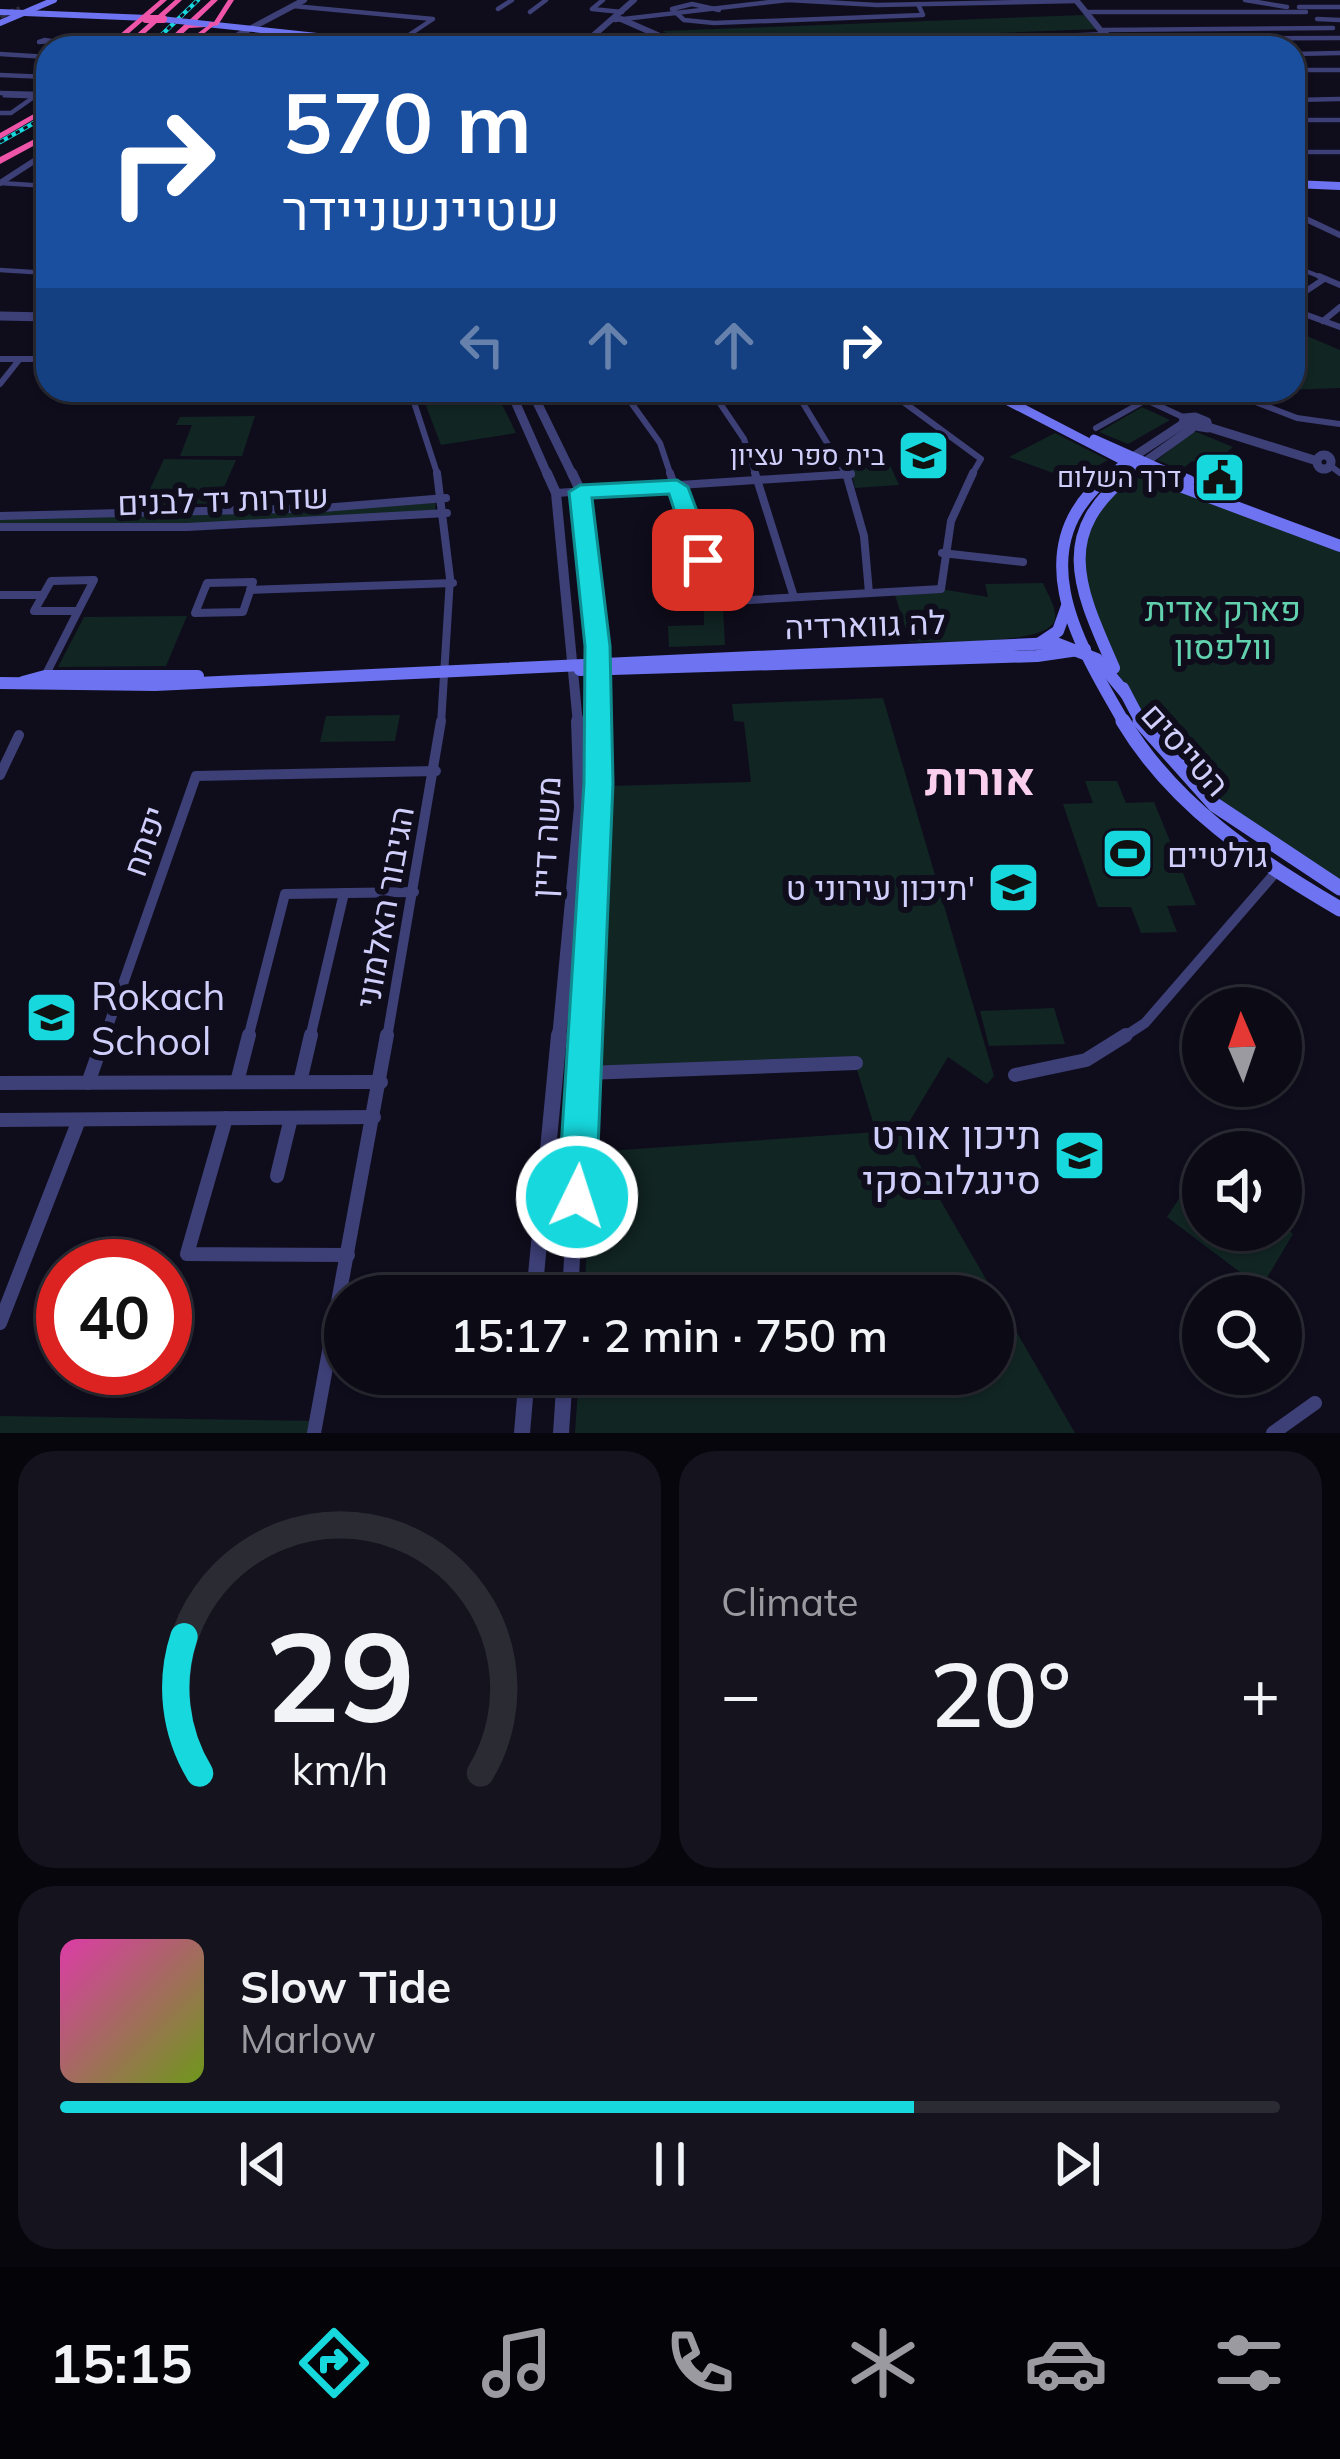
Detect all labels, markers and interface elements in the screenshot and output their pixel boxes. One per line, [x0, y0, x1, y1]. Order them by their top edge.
text: 570 m [282, 69, 532, 174]
icon: right [84, 84, 240, 240]
text: שטיינשניידר [282, 176, 560, 244]
icon: left [449, 312, 515, 378]
icon: ahead [575, 312, 641, 378]
icon: ahead [701, 312, 767, 378]
icon: right [827, 312, 893, 378]
school or university icon: בית ספר עציון [896, 427, 952, 483]
place label: בית ספר עציון [730, 438, 885, 472]
public building icon: דרך השלום [1192, 449, 1248, 505]
place label: דרך השלום [1057, 460, 1181, 494]
street label: שדרות יד לבנים [117, 475, 329, 523]
pin [652, 509, 754, 611]
icon: arrive [670, 527, 736, 593]
park label: פארק אדית וולפסון [1145, 588, 1301, 667]
street label: לה גווארדיה [784, 601, 946, 647]
street label: הטייסים [1133, 694, 1239, 804]
district label: אורות [925, 750, 1035, 806]
street label: משה דיין [521, 775, 569, 899]
street label: יפתח [113, 801, 175, 881]
street label: הגיבור האלמוני [346, 803, 422, 1011]
sports icon: גולטיים [1100, 826, 1156, 882]
place label: גולטיים [1167, 834, 1268, 875]
school or university icon: תיכון עירוני ט' [986, 859, 1042, 915]
place label: תיכון עירוני ט' [786, 867, 975, 908]
place label: Rokach School [91, 971, 225, 1065]
north arrow [1182, 987, 1302, 1107]
map controls [1182, 987, 1302, 1395]
school or university icon: Rokach School [24, 989, 80, 1045]
place label: תיכון אורט סינגלובסקי [862, 1110, 1041, 1204]
school or university icon: תיכון אורט סינגלובסקי [1052, 1128, 1108, 1184]
button: sound [1182, 1131, 1302, 1251]
position arrow [514, 1134, 640, 1260]
speed limit sign: 40 [36, 1239, 192, 1395]
button: search [1182, 1275, 1302, 1395]
text: 15:17 · 2 min · 750 m [450, 1307, 888, 1363]
text: Climate [721, 1577, 859, 1626]
text: 29 [265, 1597, 414, 1753]
text: 20° [930, 1637, 1071, 1750]
text: − [721, 1652, 761, 1735]
text: + [1240, 1652, 1280, 1735]
text: km/h [291, 1741, 388, 1795]
text: Slow Tide [240, 1958, 451, 2014]
text: Marlow [240, 2014, 376, 2063]
icon: previous [230, 2131, 296, 2197]
icon: pause [637, 2131, 703, 2197]
icon: next [1044, 2131, 1110, 2197]
icon: directions [292, 2321, 376, 2405]
icon: music [475, 2321, 559, 2405]
icon: phone [658, 2321, 742, 2405]
icon: climate [841, 2321, 925, 2405]
icon: car [1024, 2321, 1108, 2405]
icon: filters [1207, 2321, 1291, 2405]
text: 15:15 [50, 2329, 193, 2397]

